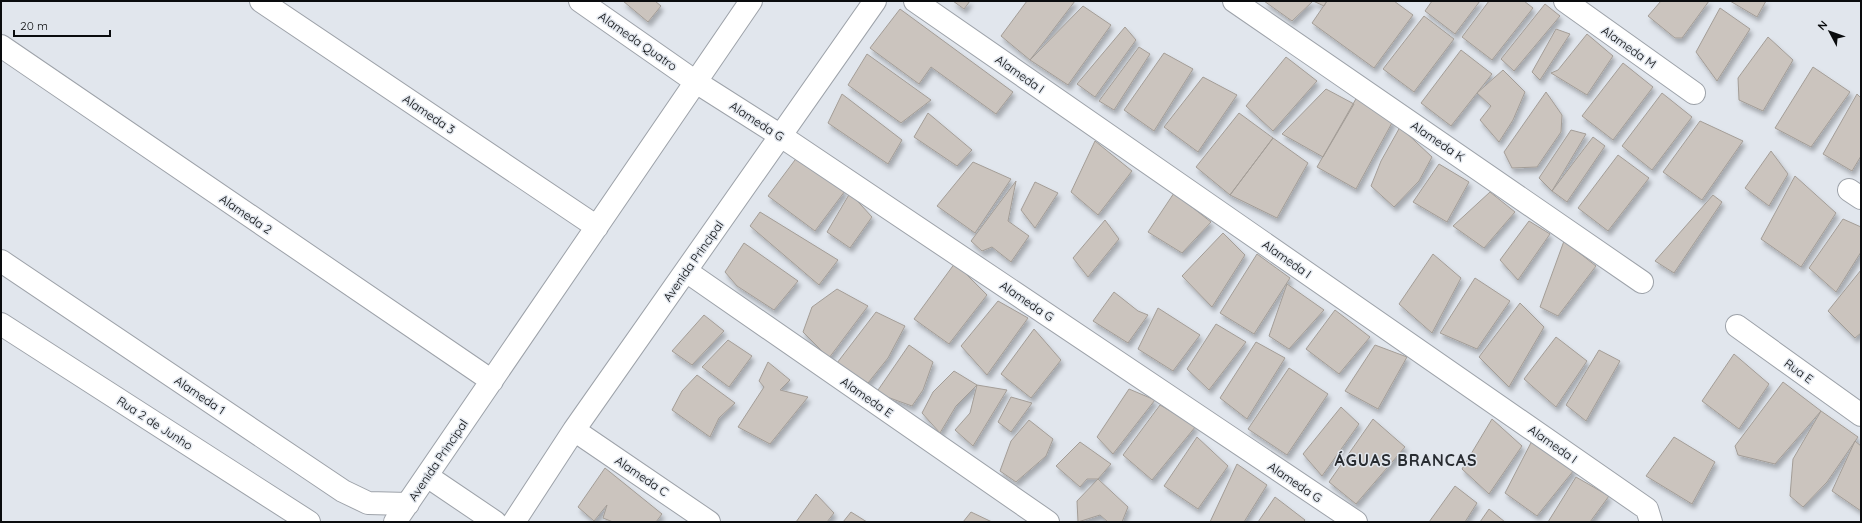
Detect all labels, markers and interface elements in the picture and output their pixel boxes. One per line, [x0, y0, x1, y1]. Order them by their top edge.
street label: Alameda Quatro [596, 8, 680, 74]
scale bar [14, 12, 110, 38]
north arrow [1810, 12, 1850, 52]
text: 20 m [20, 18, 48, 33]
text: N [1815, 18, 1830, 33]
street label: Alameda M [1599, 23, 1659, 71]
street label: Alameda I [993, 52, 1047, 96]
street label: Alameda 3 [400, 91, 458, 137]
street label: Alameda G [727, 98, 787, 144]
street label: Alameda K [1408, 118, 1468, 164]
street label: Alameda 2 [217, 191, 275, 237]
street label: Avenida Principal [660, 218, 726, 304]
street label: Alameda I [1260, 237, 1314, 281]
street label: Alameda G [997, 278, 1057, 324]
street label: Rua E [1782, 355, 1817, 387]
street label: Alameda 1 [172, 373, 228, 417]
street label: Alameda E [838, 374, 896, 420]
street label: Rua 2 de Junho [114, 393, 196, 453]
street label: Avenida Principal [405, 416, 471, 504]
street label: Alameda I [1526, 422, 1580, 466]
district label: ÁGUAS BRANCAS [1334, 450, 1478, 470]
street label: Alameda C [612, 453, 672, 499]
street label: Alameda G [1265, 459, 1325, 505]

